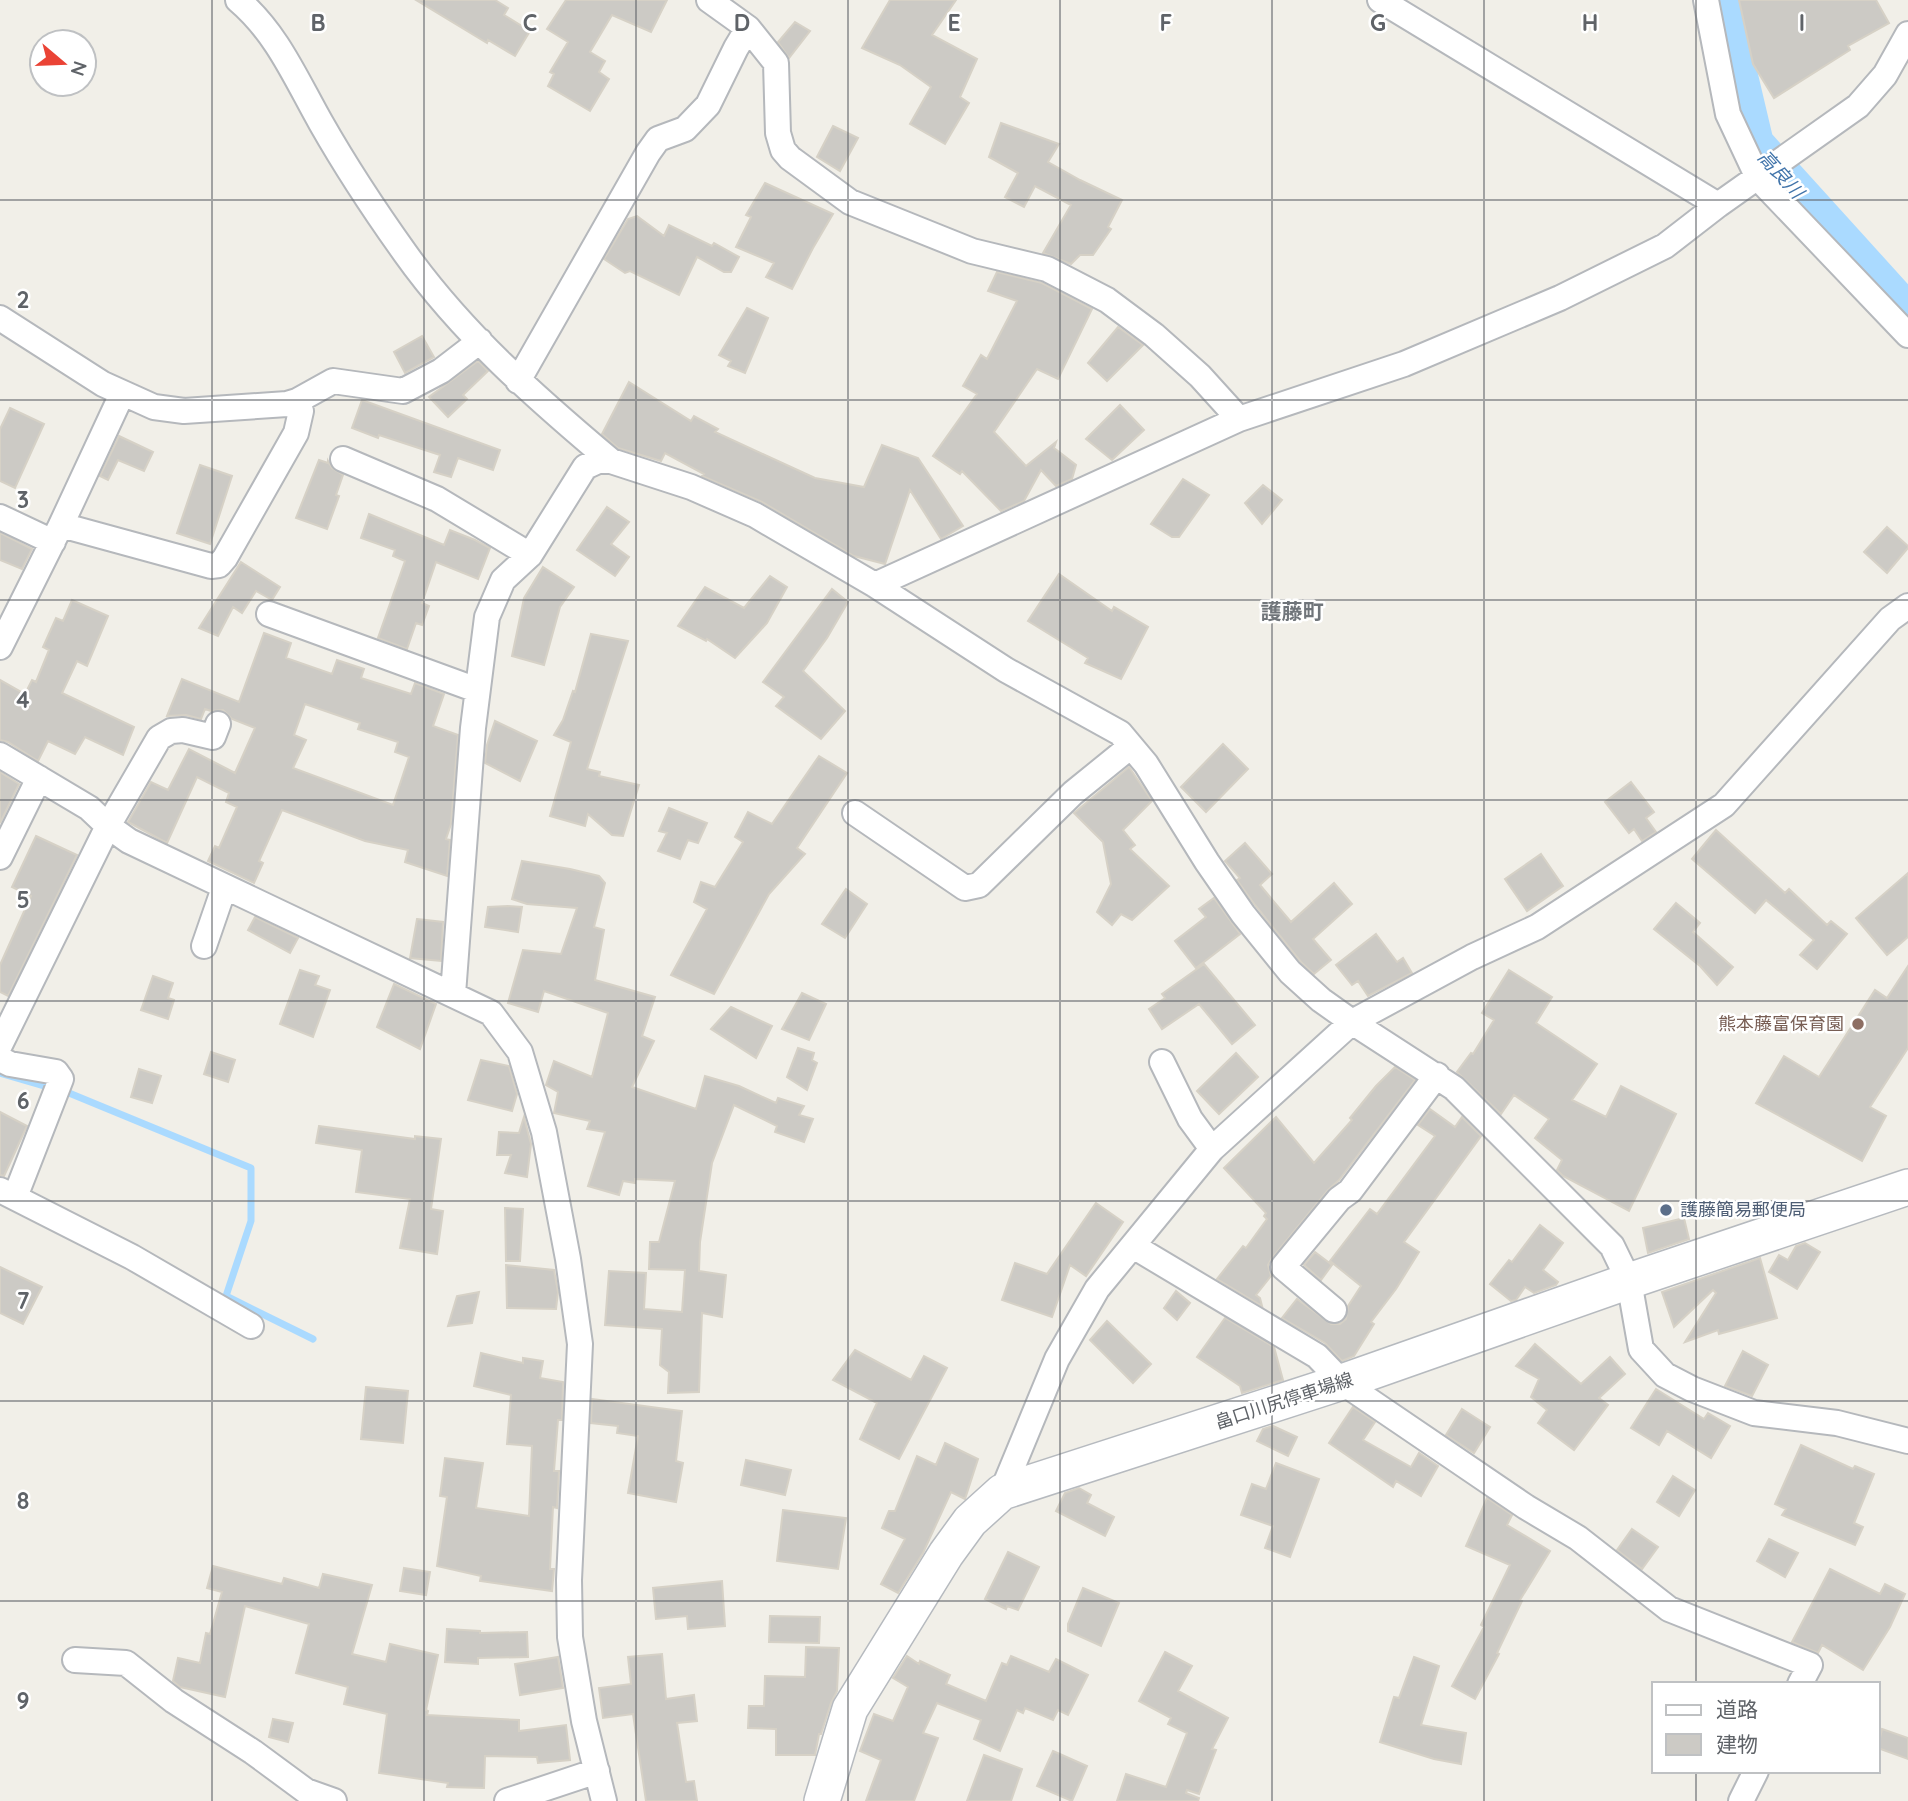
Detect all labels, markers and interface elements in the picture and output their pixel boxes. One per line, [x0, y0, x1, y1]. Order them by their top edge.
text: B [310, 8, 326, 37]
text: C [523, 8, 537, 37]
text: D [734, 8, 750, 37]
text: E [947, 8, 961, 37]
text: F [1160, 8, 1172, 37]
text: G [1370, 8, 1386, 37]
text: H [1582, 8, 1598, 37]
text: I [1799, 8, 1805, 37]
north arrow [28, 28, 98, 98]
text: N [65, 58, 93, 79]
water label: 高良川 [1753, 145, 1810, 205]
text: 2 [16, 285, 30, 314]
text: 3 [17, 485, 29, 514]
district label: 護藤町 [1261, 598, 1324, 624]
text: 4 [16, 685, 30, 714]
text: 5 [16, 885, 30, 914]
place label: 熊本藤富保育園 [1718, 1012, 1844, 1035]
marker: 熊本藤富保育園 [1850, 1016, 1866, 1032]
text: 6 [17, 1086, 29, 1115]
place label: 護藤簡易郵便局 [1680, 1198, 1806, 1221]
marker: 護藤簡易郵便局 [1658, 1202, 1674, 1218]
text: 7 [17, 1286, 30, 1315]
street label: 畠口川尻停車場線 [1212, 1367, 1356, 1434]
text: 8 [17, 1486, 29, 1515]
legend [1652, 1682, 1880, 1773]
text: 9 [16, 1686, 30, 1715]
text: 道路 [1716, 1696, 1758, 1722]
text: 建物 [1716, 1731, 1758, 1757]

